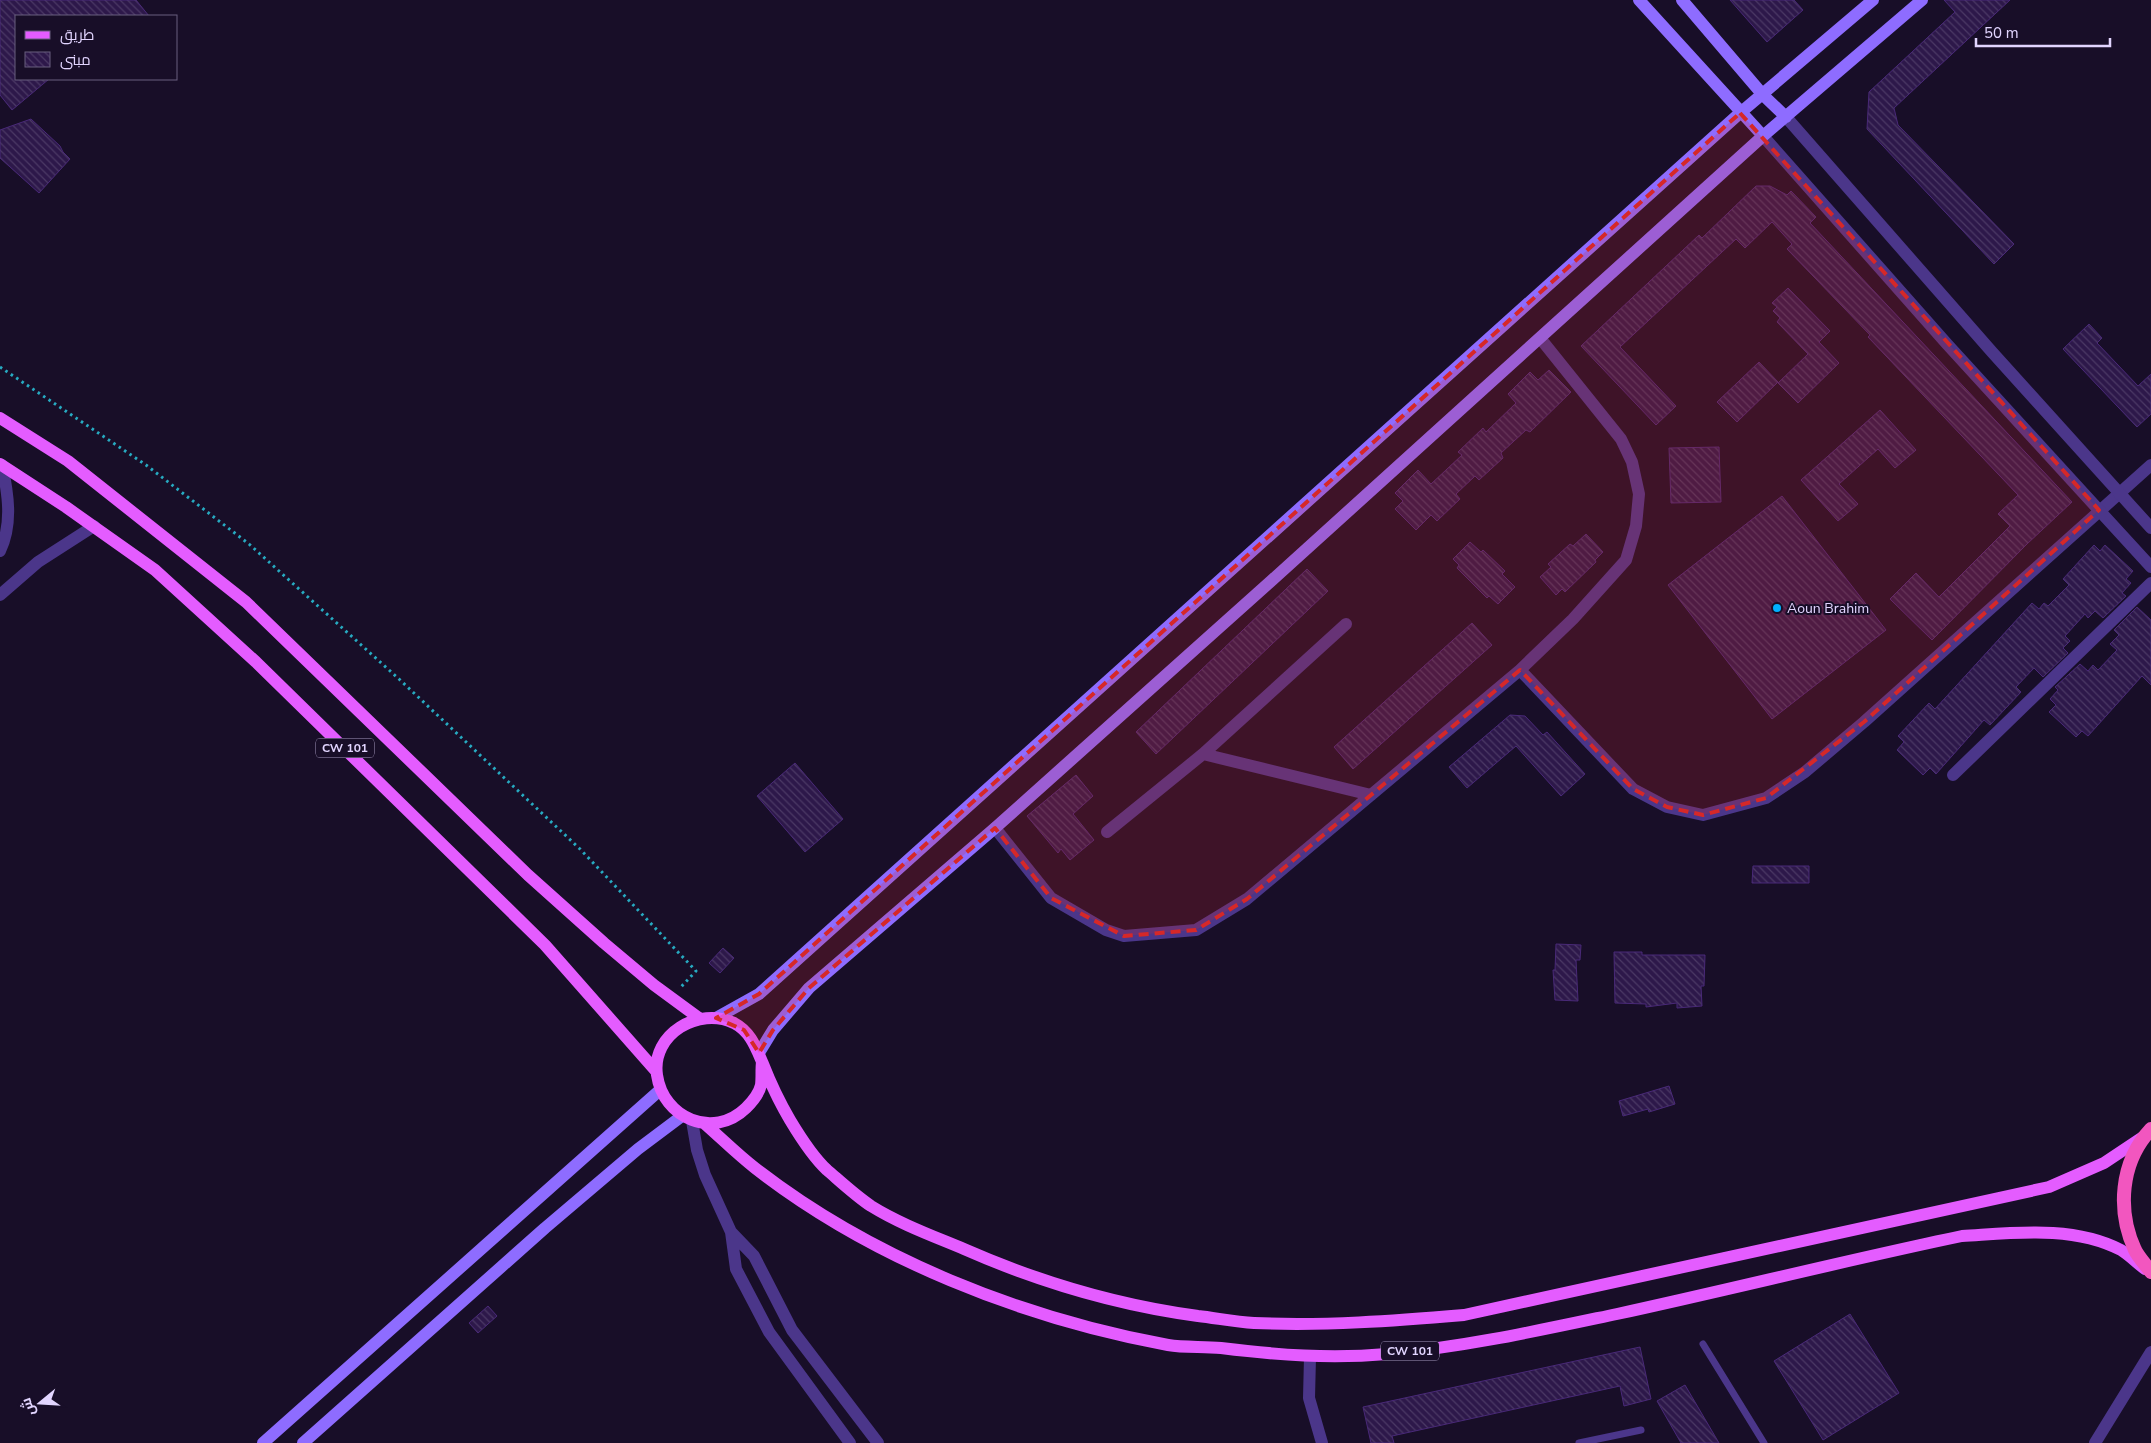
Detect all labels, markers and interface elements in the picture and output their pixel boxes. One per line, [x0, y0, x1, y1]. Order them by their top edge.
legend [15, 15, 178, 80]
scale bar [1976, 15, 2110, 47]
text: 50 m [1984, 23, 2019, 43]
text: طريق [60, 25, 94, 45]
text: مبنى [60, 50, 91, 70]
place label: Aoun Brahim [1787, 599, 1869, 618]
marker: Aoun Brahim [1771, 602, 1783, 614]
road number: CW 101 [316, 738, 374, 758]
road number: CW 101 [1381, 1342, 1439, 1360]
north arrow [15, 1378, 65, 1428]
text: ش [16, 1395, 40, 1418]

